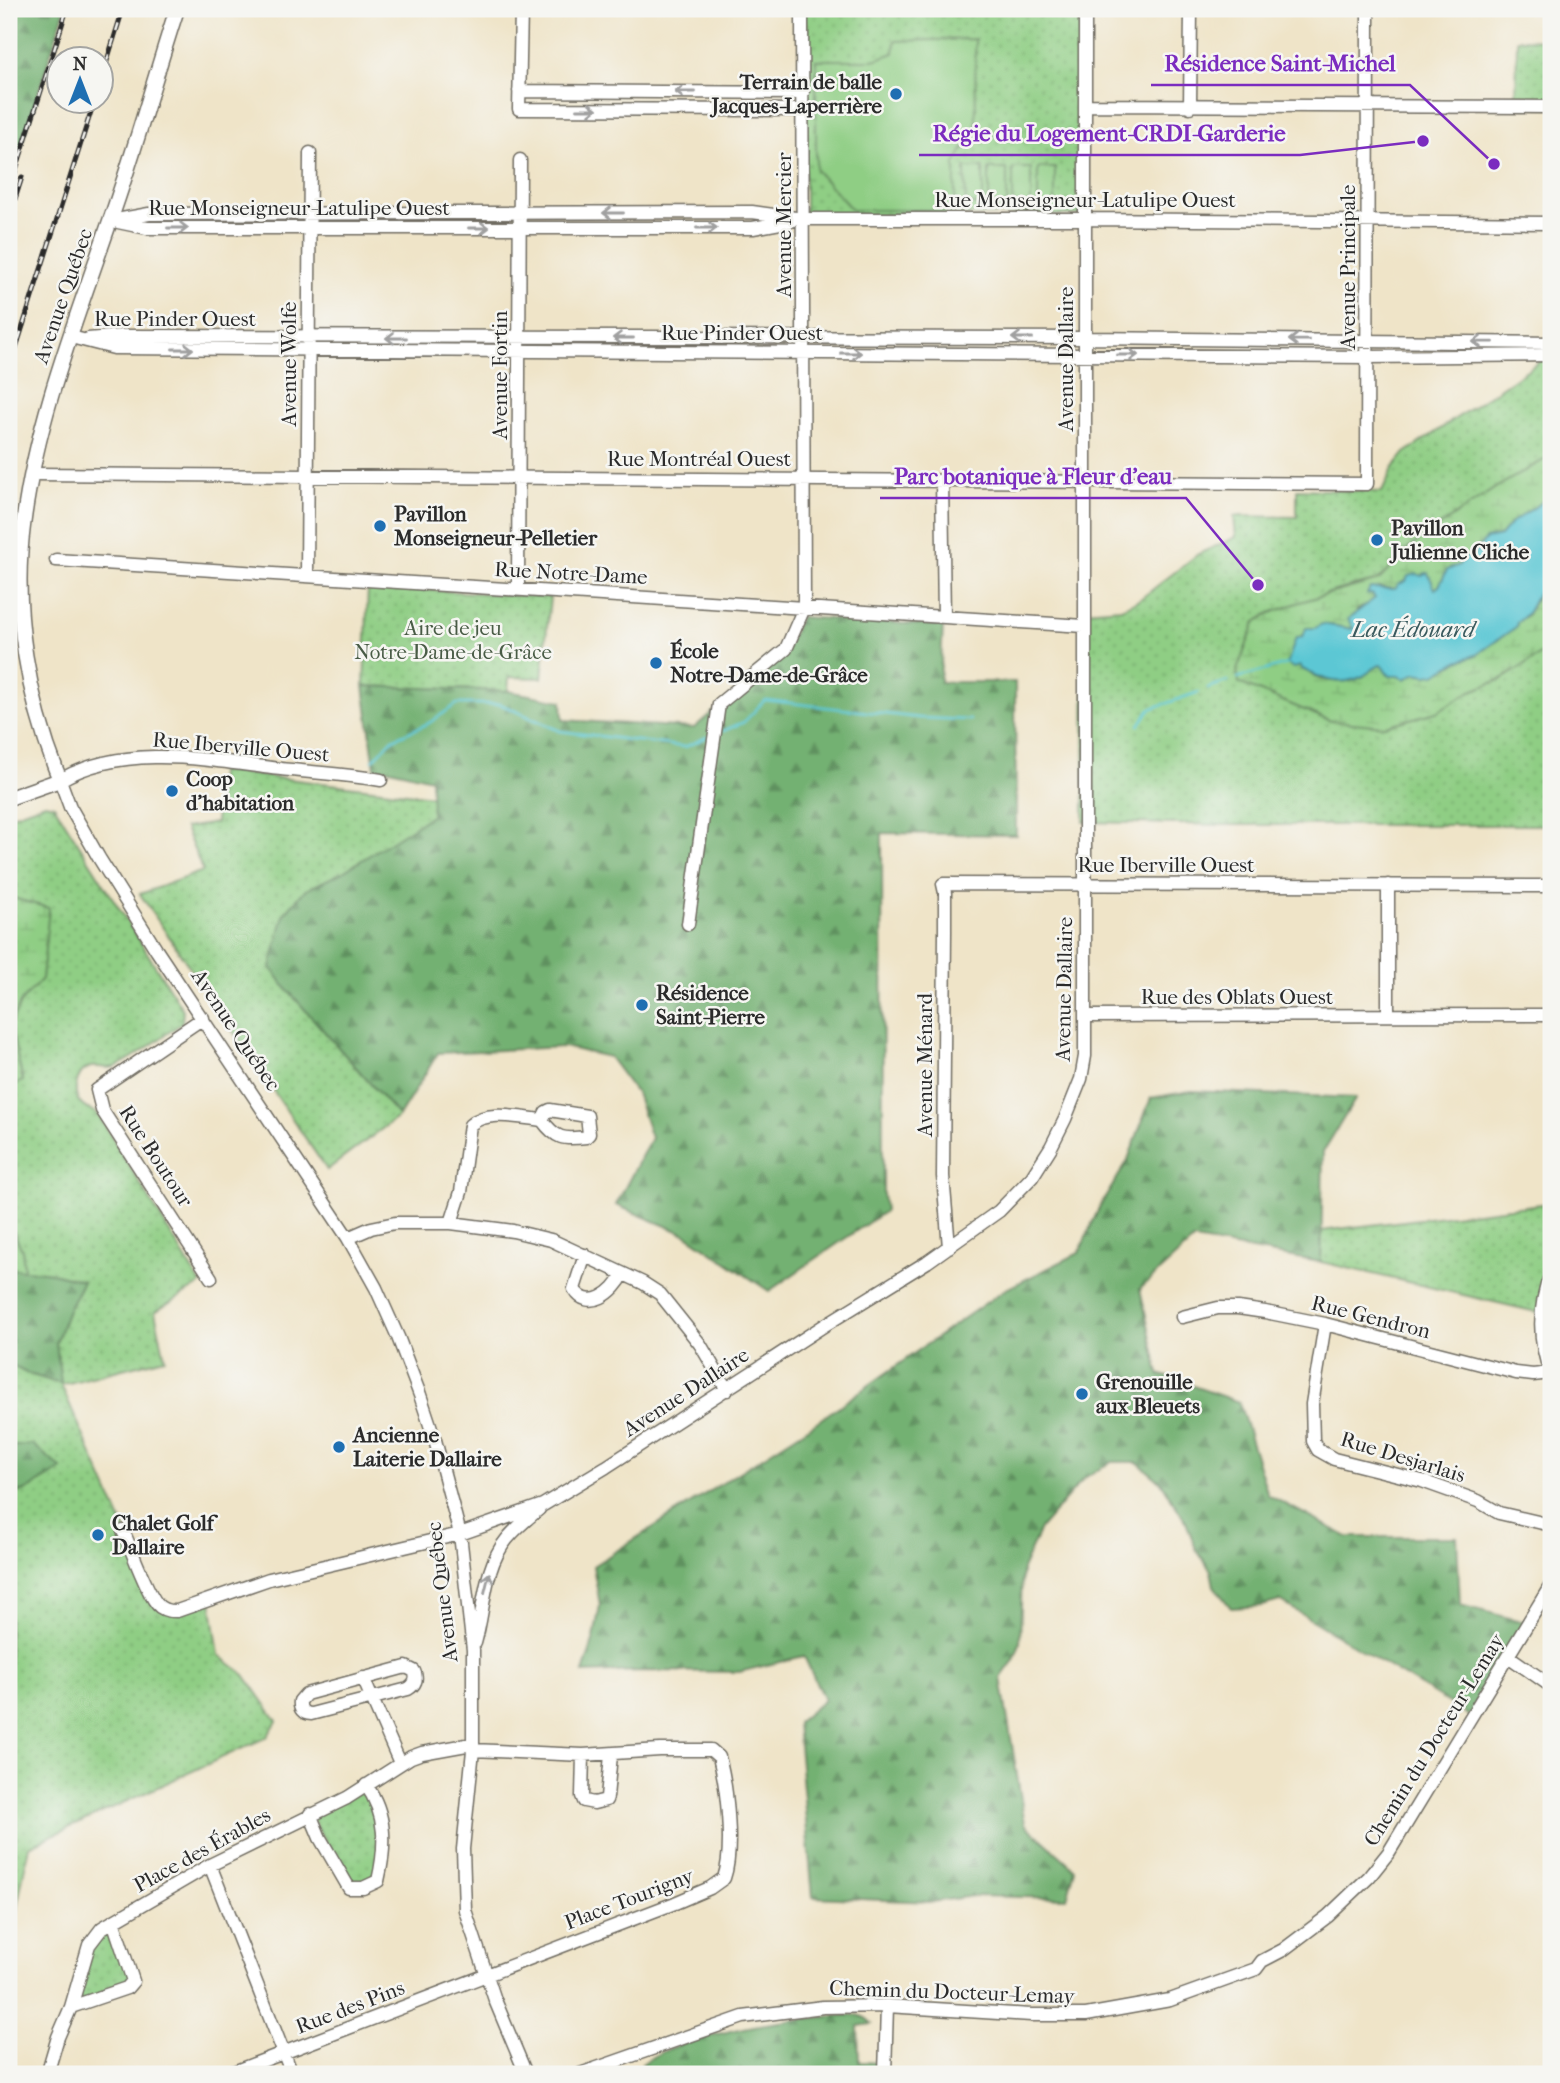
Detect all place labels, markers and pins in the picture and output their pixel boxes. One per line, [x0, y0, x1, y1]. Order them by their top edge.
callout: Résidence Saint-Michel [1151, 41, 1410, 85]
place label: Terrain de balle Jacques-Laperrière [710, 70, 883, 118]
marker: Terrain de balle Jacques-Laperrière [888, 86, 904, 102]
callout: Régie du Logement-CRDI-Garderie [919, 111, 1300, 155]
callout: Parc botanique à Fleur d'eau [880, 454, 1186, 498]
place label: Pavillon Monseigneur-Pelletier [393, 502, 598, 550]
place label: Pavillon Julienne Cliche [1389, 516, 1530, 564]
marker: Pavillon Monseigneur-Pelletier [372, 518, 388, 534]
marker: Pavillon Julienne Cliche [1369, 532, 1385, 548]
place label: École Notre-Dame-de-Grâce [670, 638, 868, 687]
marker: École Notre-Dame-de-Grâce [648, 655, 664, 671]
place label: Coop d'habitation [186, 767, 295, 815]
marker: Coop d'habitation [164, 783, 180, 799]
place label: Résidence Saint-Pierre [656, 981, 766, 1029]
marker: Résidence Saint-Pierre [634, 997, 650, 1013]
place label: Grenouille aux Bleuets [1096, 1370, 1200, 1418]
marker: Grenouille aux Bleuets [1074, 1386, 1090, 1402]
place label: Ancienne Laiterie Dallaire [351, 1423, 502, 1471]
marker: Ancienne Laiterie Dallaire [331, 1439, 347, 1455]
place label: Chalet Golf Dallaire [112, 1511, 219, 1559]
marker: Chalet Golf Dallaire [90, 1527, 106, 1543]

